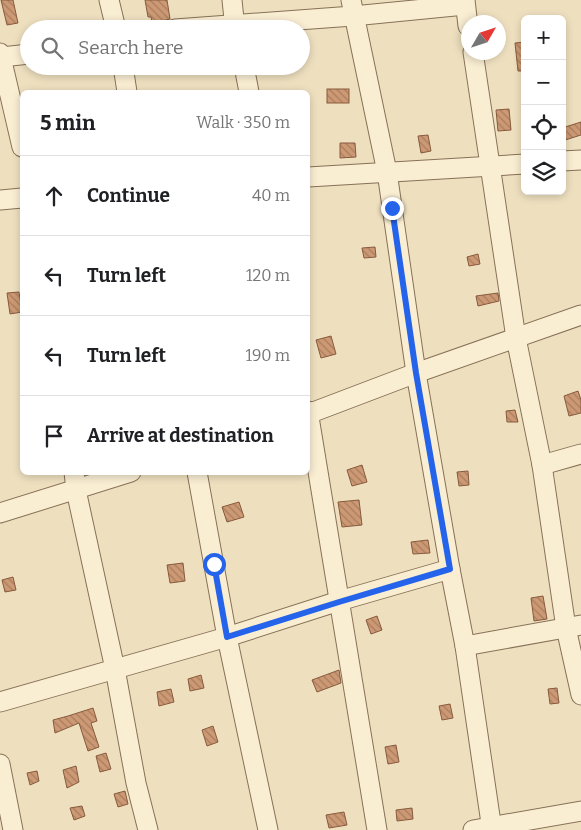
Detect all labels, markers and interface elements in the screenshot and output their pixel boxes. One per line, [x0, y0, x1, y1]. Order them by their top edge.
north arrow [461, 15, 506, 60]
map controls [521, 15, 566, 195]
button: + [521, 15, 566, 60]
search box [20, 20, 310, 75]
icon: search [38, 34, 66, 62]
text: Search here [78, 36, 183, 59]
button: − [521, 60, 566, 105]
button: locate [521, 105, 566, 150]
text: 5 min [40, 110, 96, 136]
text: Walk · 350 m [196, 113, 290, 132]
button: layers [521, 150, 566, 195]
icon: ahead [40, 182, 68, 210]
text: Continue [87, 184, 170, 207]
text: 40 m [252, 186, 290, 205]
route end [381, 197, 404, 220]
icon: left [40, 262, 68, 290]
text: Turn left [87, 264, 166, 287]
text: 120 m [246, 266, 290, 285]
icon: left [40, 342, 68, 370]
text: Turn left [87, 344, 166, 367]
text: 190 m [245, 346, 290, 365]
icon: arrive [40, 422, 68, 450]
text: Arrive at destination [87, 424, 274, 447]
route start [203, 553, 226, 576]

